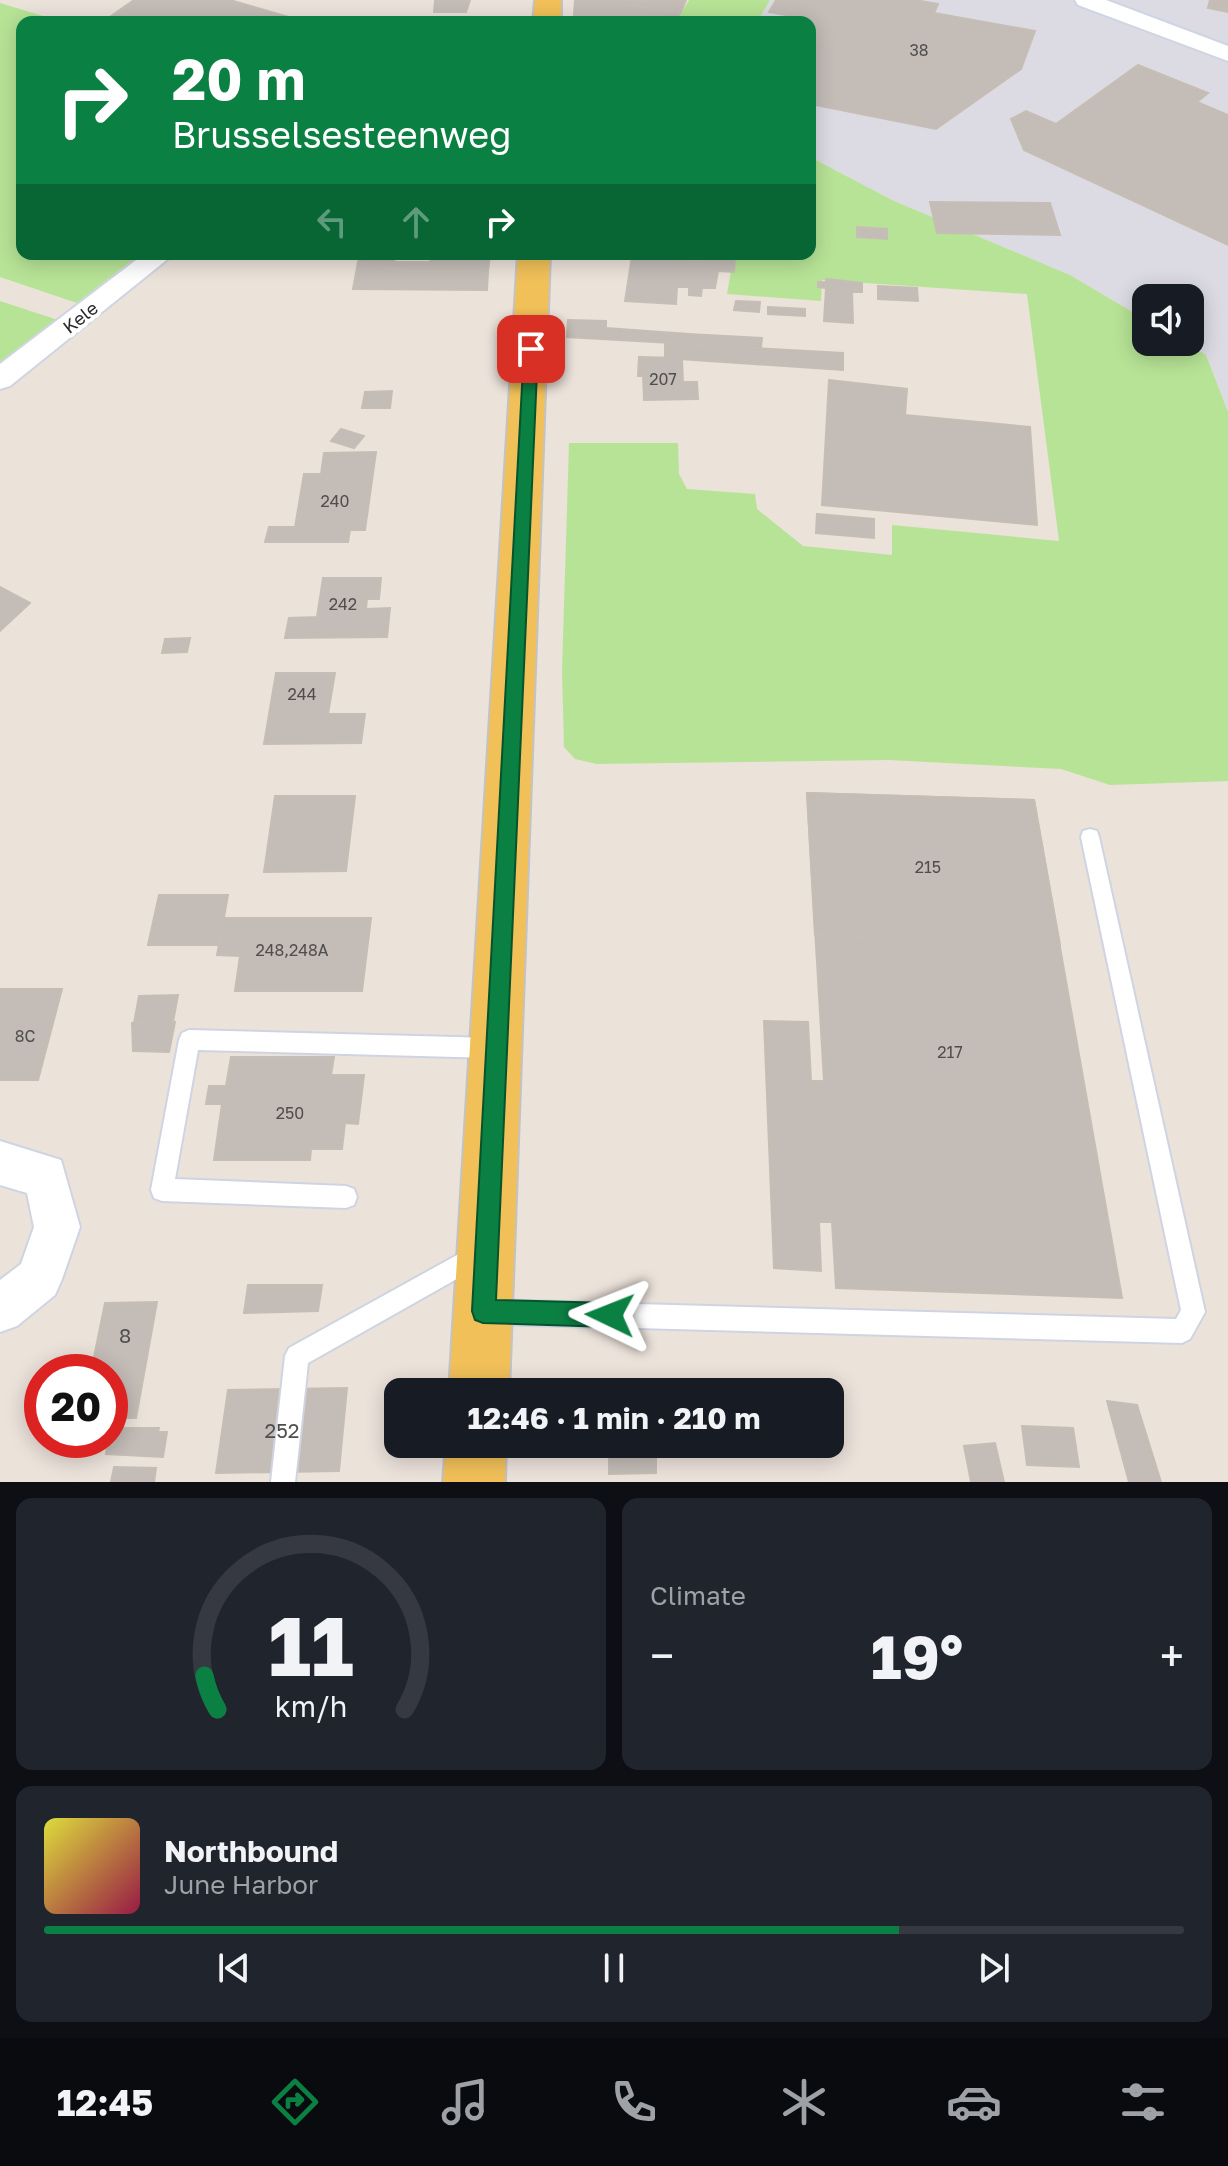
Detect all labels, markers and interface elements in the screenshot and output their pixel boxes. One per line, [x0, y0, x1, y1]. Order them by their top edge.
house number: 38 [909, 40, 929, 60]
text: 20 m [172, 45, 306, 112]
icon: right [40, 48, 144, 152]
text: Brusselsesteenweg [172, 113, 511, 156]
icon: left [310, 200, 354, 244]
icon: ahead [394, 200, 438, 244]
icon: right [478, 200, 522, 244]
map controls [1132, 284, 1204, 356]
button: sound [1132, 284, 1204, 356]
street label: Kele [58, 296, 102, 338]
pin [497, 315, 565, 383]
icon: arrive [509, 327, 553, 371]
house number: 207 [649, 369, 677, 389]
house number: 240 [321, 491, 349, 511]
house number: 242 [329, 594, 357, 614]
house number: 244 [288, 684, 316, 704]
house number: 215 [915, 857, 941, 877]
house number: 248,248A [255, 940, 329, 960]
house number: 8C [15, 1026, 35, 1046]
house number: 217 [937, 1042, 963, 1062]
house number: 250 [276, 1103, 304, 1123]
position arrow [568, 1273, 652, 1357]
house number: 8 [119, 1323, 131, 1347]
speed limit sign: 20 [24, 1354, 128, 1458]
text: 12:46 · 1 min · 210 m [468, 1400, 760, 1436]
house number: 252 [265, 1418, 299, 1442]
text: Climate [650, 1580, 746, 1611]
text: 11 [268, 1594, 354, 1694]
text: 19° [871, 1620, 963, 1692]
text: − [650, 1629, 674, 1682]
text: + [1160, 1629, 1184, 1682]
text: km/h [275, 1689, 347, 1723]
text: Northbound [164, 1833, 338, 1869]
text: June Harbor [164, 1869, 318, 1900]
icon: previous [212, 1946, 256, 1990]
icon: pause [592, 1946, 636, 1990]
icon: next [972, 1946, 1016, 1990]
icon: directions [267, 2074, 323, 2130]
icon: music [437, 2074, 493, 2130]
icon: phone [606, 2074, 662, 2130]
icon: climate [776, 2074, 832, 2130]
icon: car [946, 2074, 1002, 2130]
icon: filters [1115, 2074, 1171, 2130]
text: 12:45 [57, 2081, 153, 2124]

